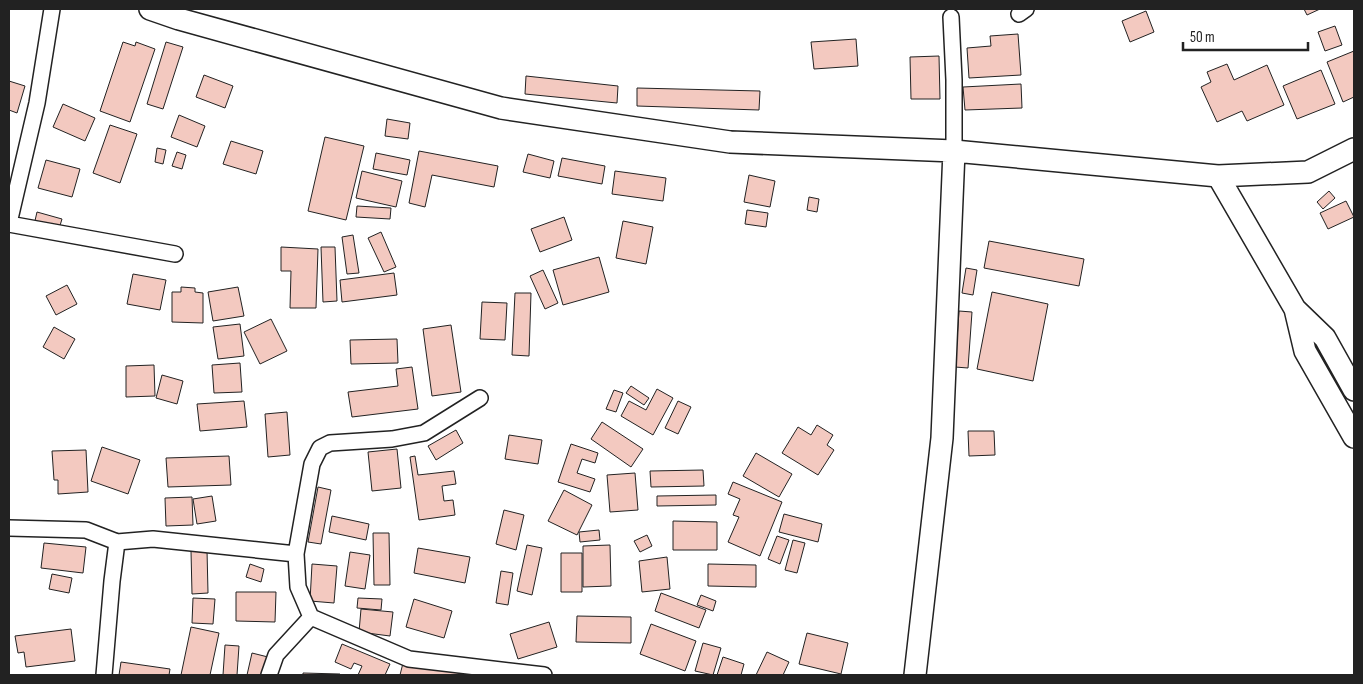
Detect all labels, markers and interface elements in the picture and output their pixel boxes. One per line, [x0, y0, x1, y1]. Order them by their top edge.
scale bar [1183, 20, 1308, 52]
text: 50 m [1190, 28, 1215, 47]

